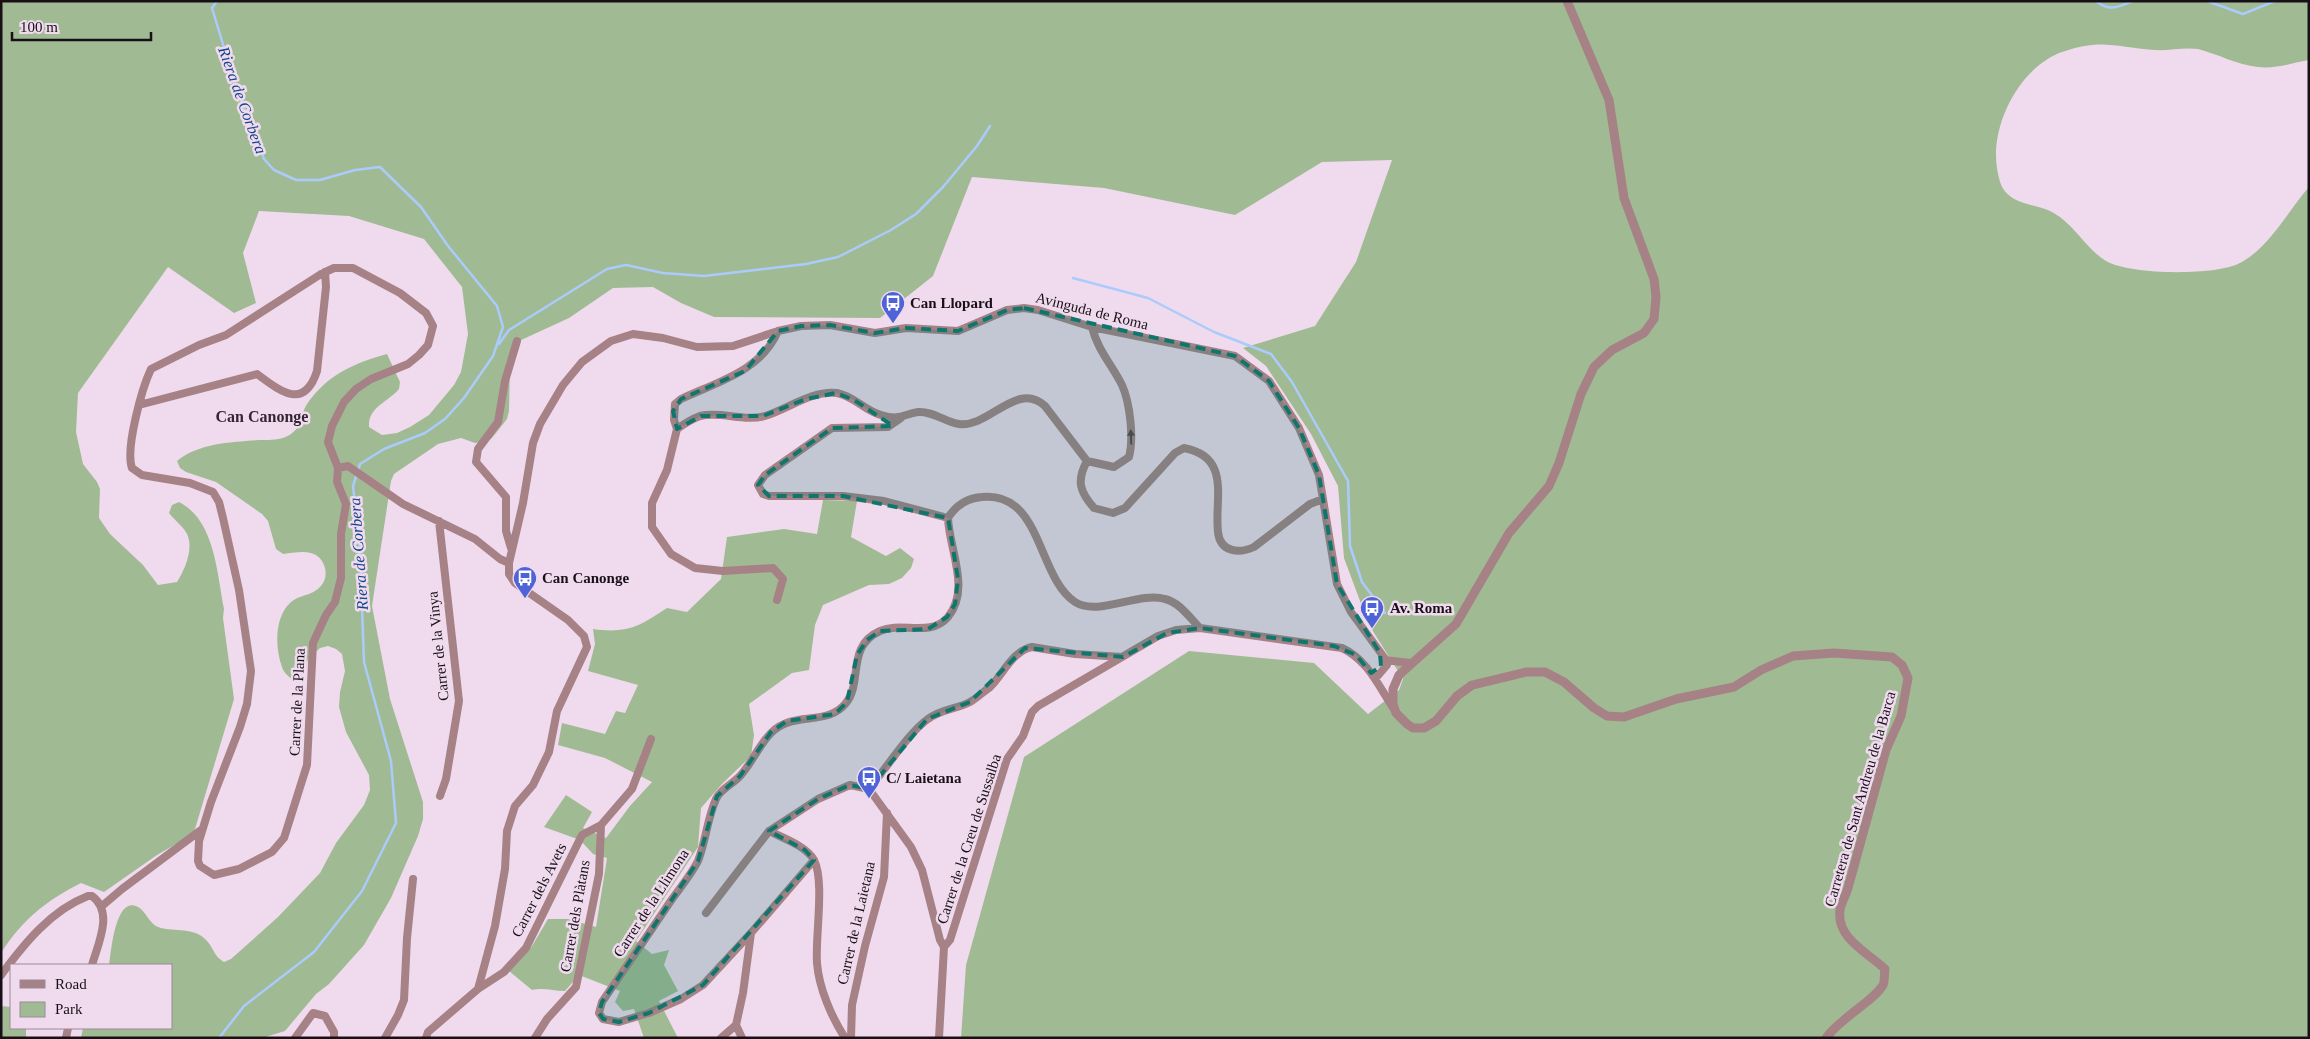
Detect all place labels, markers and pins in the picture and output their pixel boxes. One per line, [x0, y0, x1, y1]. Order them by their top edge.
bus stop icon: Can Llopard [880, 290, 906, 324]
place label: Can Llopard [910, 295, 994, 311]
bus stop icon: Can Canonge [512, 565, 538, 599]
place label: Can Canonge [542, 570, 629, 586]
bus stop icon: Av. Roma [1359, 595, 1385, 629]
place label: Av. Roma [1390, 600, 1453, 616]
bus stop icon: C/ Laietana [856, 765, 882, 799]
place label: C/ Laietana [886, 770, 962, 786]

